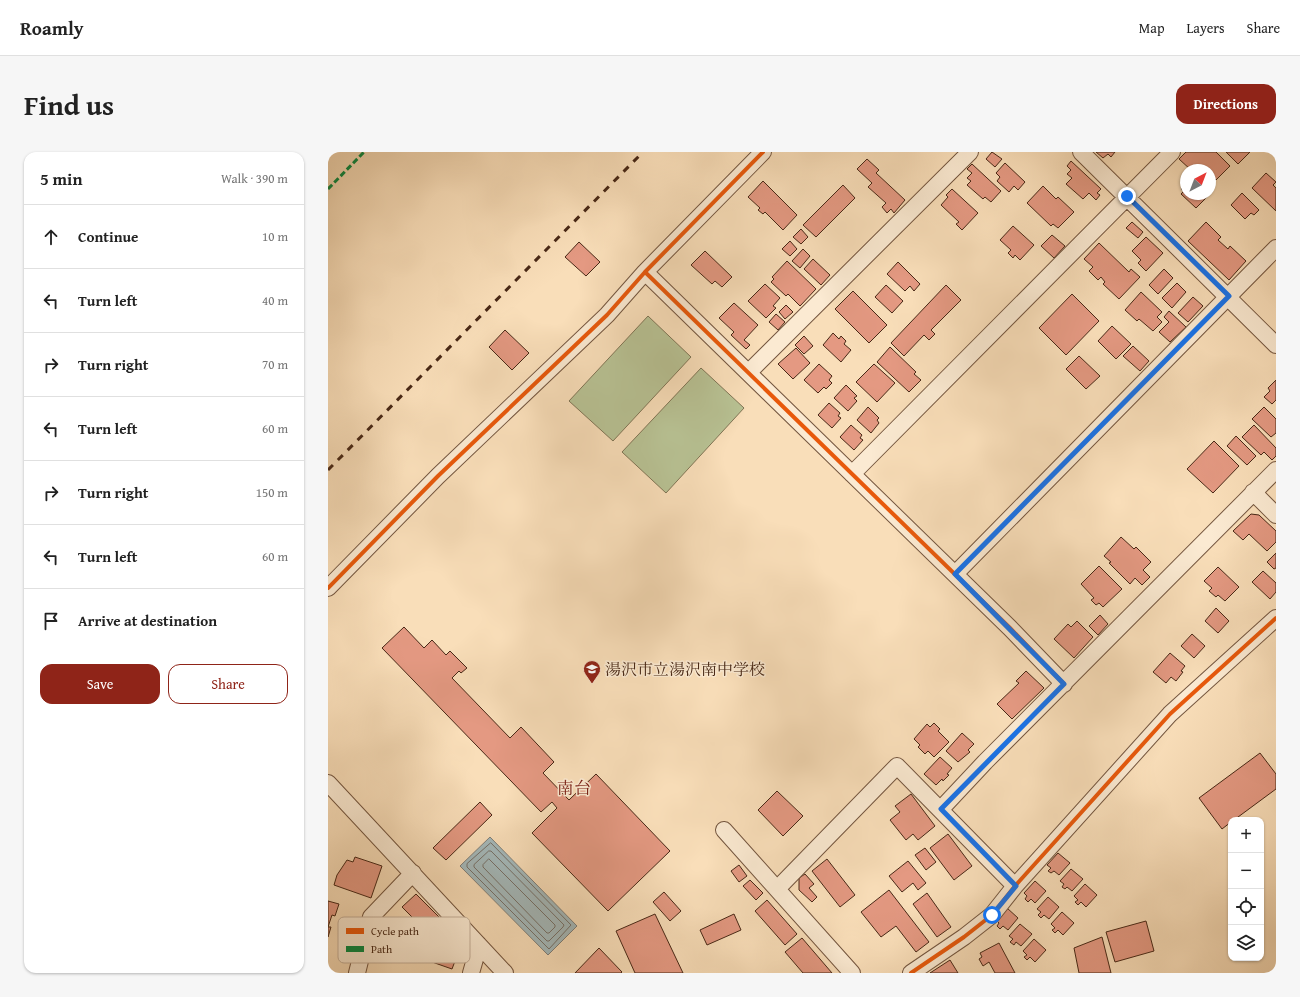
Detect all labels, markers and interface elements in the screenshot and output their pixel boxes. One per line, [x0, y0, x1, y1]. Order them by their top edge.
text: Roamly [20, 14, 84, 42]
text: Map [1139, 18, 1165, 38]
text: Layers [1187, 18, 1225, 38]
text: Share [1247, 18, 1280, 38]
text: Find us [24, 84, 114, 125]
button: Directions [1176, 84, 1276, 124]
north arrow [1180, 164, 1216, 200]
text: 5 min [40, 166, 82, 191]
text: Walk · 390 m [221, 169, 288, 188]
route end [1118, 187, 1136, 205]
icon: ahead [40, 226, 62, 248]
text: Continue [78, 226, 139, 247]
text: 10 m [262, 227, 288, 246]
icon: left [40, 290, 62, 312]
text: Turn left [78, 290, 137, 311]
text: 40 m [262, 291, 288, 310]
icon: right [40, 354, 62, 376]
text: Turn right [78, 354, 149, 375]
text: 70 m [262, 355, 288, 374]
icon: left [40, 418, 62, 440]
text: Turn left [78, 418, 137, 439]
text: 60 m [262, 419, 288, 438]
icon: right [40, 482, 62, 504]
text: Turn right [78, 482, 149, 503]
text: 150 m [256, 483, 288, 502]
icon: left [40, 546, 62, 568]
text: Turn left [78, 546, 137, 567]
text: 60 m [262, 547, 288, 566]
icon: arrive [40, 610, 62, 632]
text: Arrive at destination [78, 610, 217, 631]
place label: 湯沢市立湯沢南中学校 [605, 657, 765, 681]
school or university icon: 湯沢市立湯沢南中学校 [582, 659, 602, 684]
button: Save [40, 664, 160, 704]
button: Share [168, 664, 288, 704]
district label: 南台 [557, 775, 591, 800]
map controls [1228, 817, 1264, 961]
button: + [1228, 817, 1264, 853]
button: − [1228, 853, 1264, 889]
button: locate [1228, 889, 1264, 925]
route start [983, 906, 1001, 924]
legend [338, 917, 470, 963]
text: Cycle path [371, 923, 420, 939]
button: layers [1228, 925, 1264, 961]
text: Path [371, 941, 393, 957]

